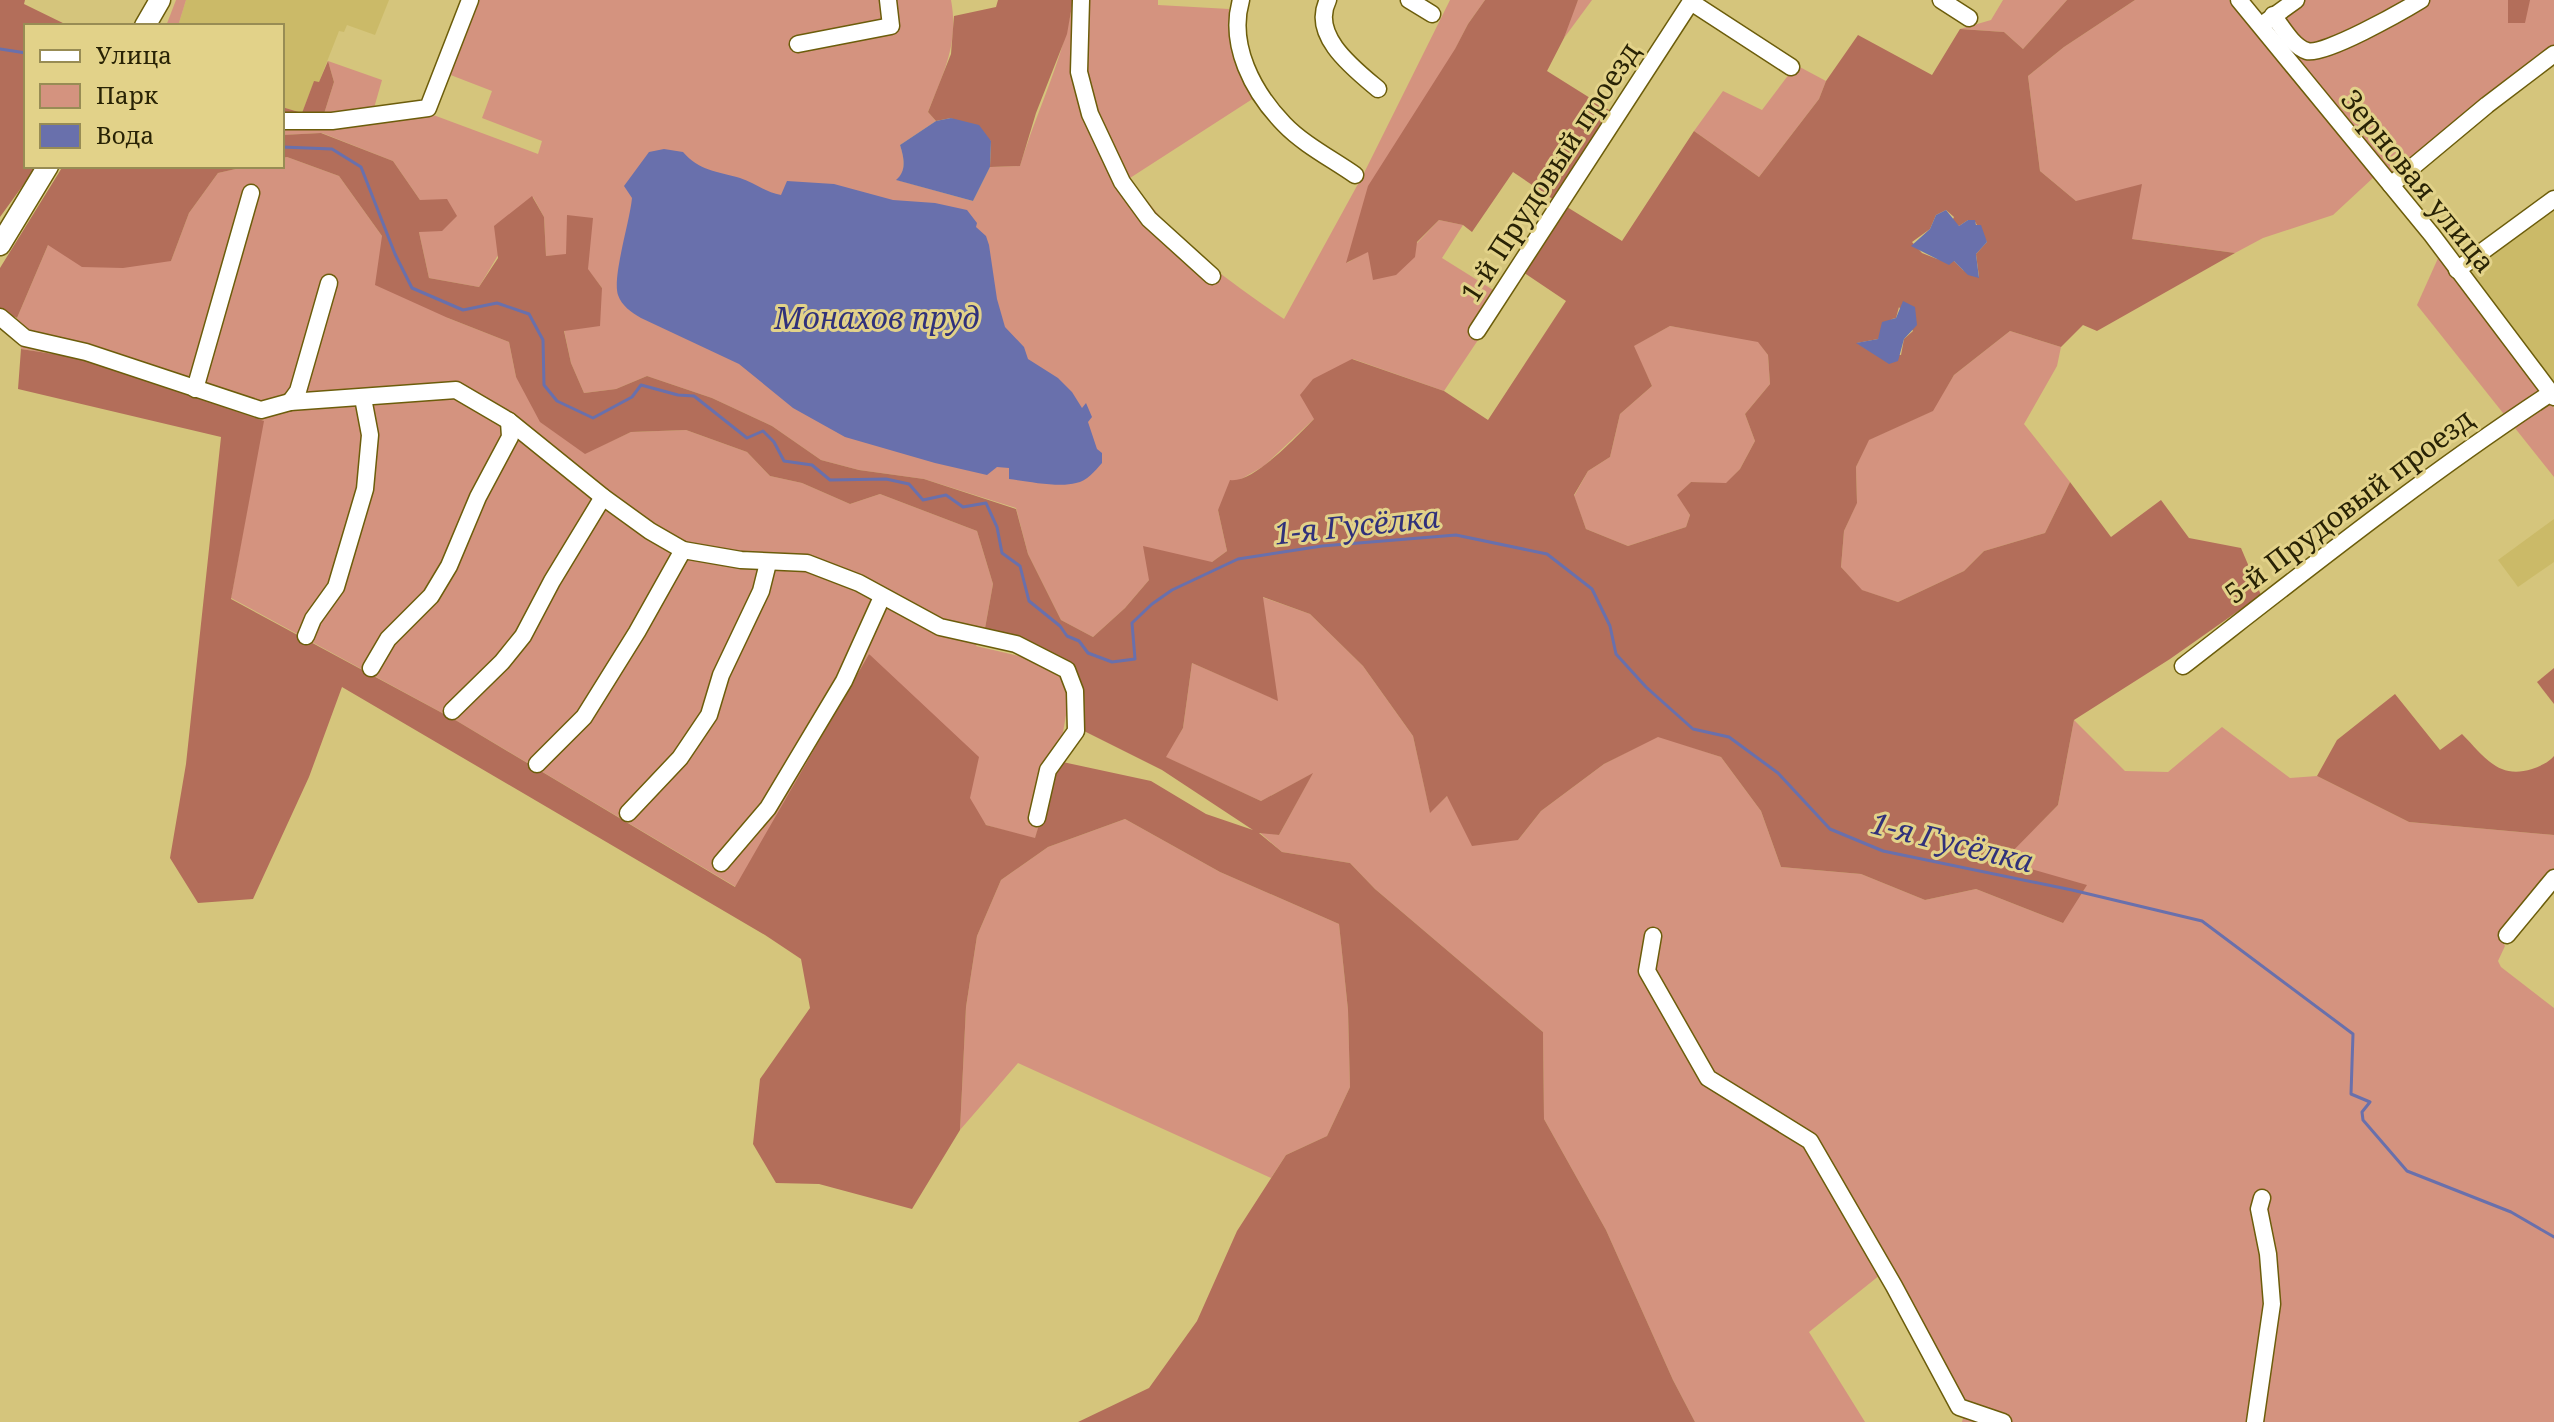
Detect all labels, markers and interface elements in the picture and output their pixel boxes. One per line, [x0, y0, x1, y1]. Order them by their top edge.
legend [24, 24, 284, 168]
street label: 1-й Прудовый проезд [1451, 34, 1647, 309]
text: Улица [96, 38, 172, 71]
text: Парк [96, 78, 159, 111]
street label: Зерновая улица [2333, 81, 2505, 280]
text: Вода [96, 118, 154, 151]
water label: Монахов пруд [773, 297, 980, 338]
street label: 5-й Прудовый проезд [2216, 399, 2481, 611]
water label: 1-я Гусёлка [1272, 495, 1441, 554]
water label: 1-я Гусёлка [1867, 802, 2038, 881]

